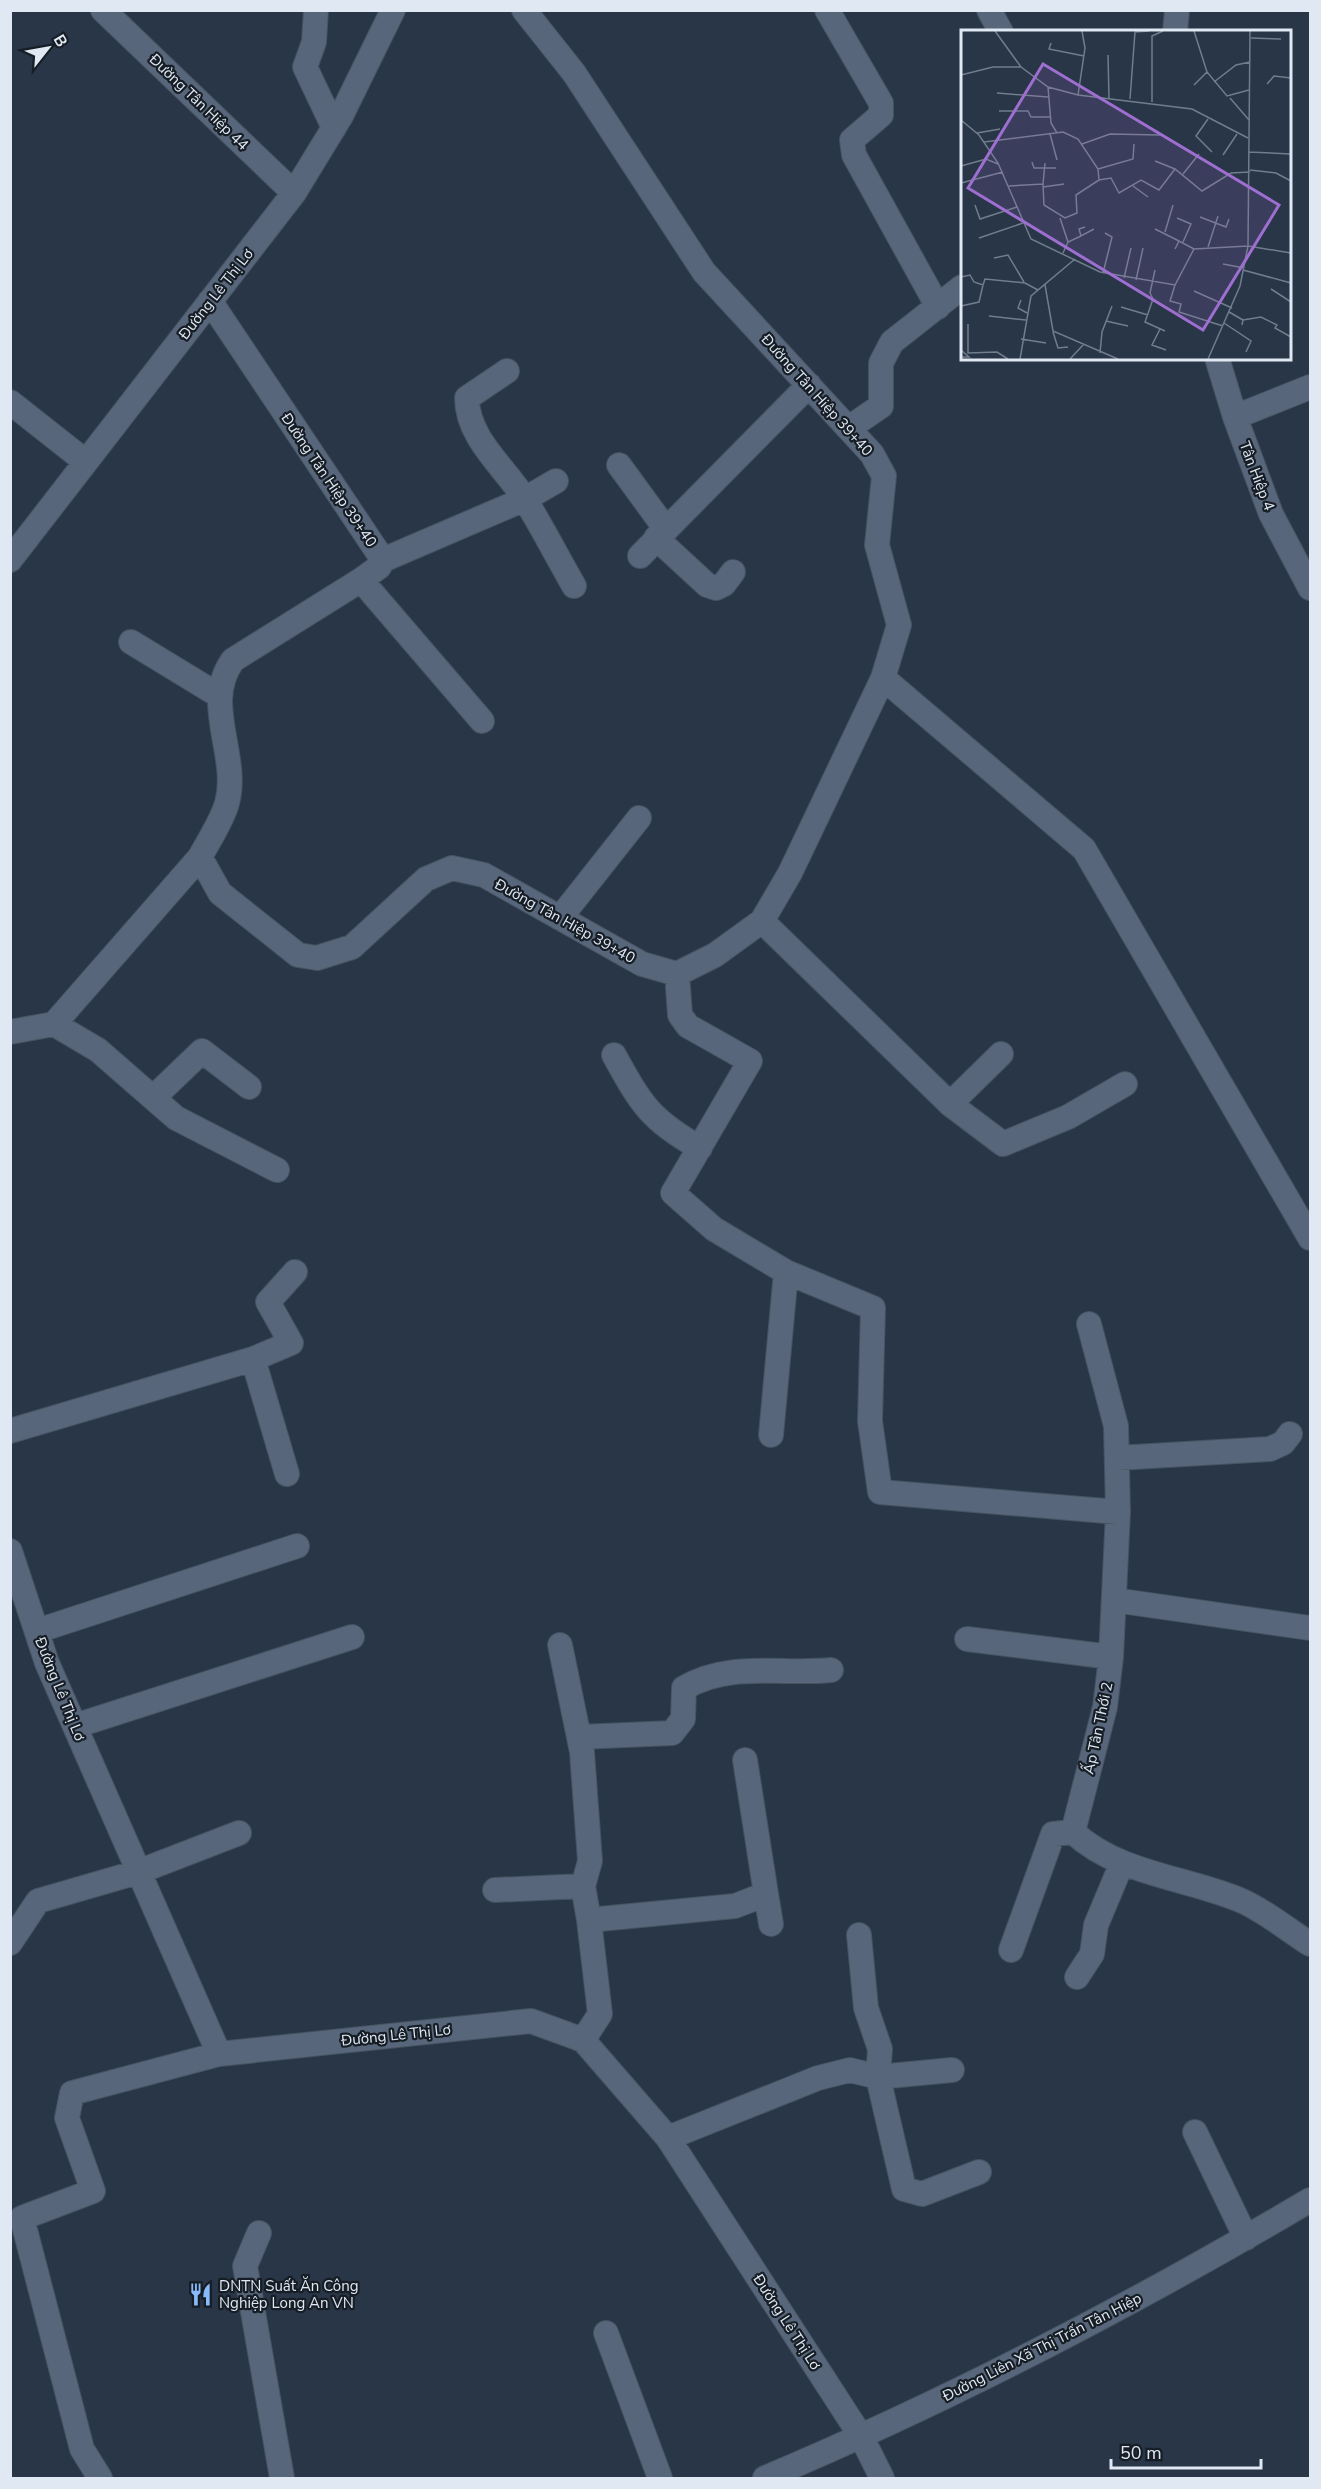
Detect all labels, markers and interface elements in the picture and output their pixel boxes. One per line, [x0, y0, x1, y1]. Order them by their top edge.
north arrow [18, 18, 78, 78]
text: B [48, 30, 72, 51]
inset map [961, 30, 1291, 360]
street label: Đường Tân Hiệp 44 [144, 49, 253, 155]
street label: Đường Lê Thị Lơ [174, 244, 258, 344]
street label: Đường Tân Hiệp 39+40 [756, 329, 877, 460]
street label: Đường Tân Hiệp 39+40 [276, 408, 381, 551]
street label: Tân Hiệp 4 [1235, 438, 1279, 514]
street label: Đường Tân Hiệp 39+40 [490, 874, 639, 968]
street label: Đường Lê Thị Lơ [30, 1633, 90, 1744]
street label: Ấp Tân Thới 2 [1076, 1680, 1118, 1776]
street label: Đường Lê Thị Lơ [339, 2019, 452, 2051]
street label: Đường Lê Thị Lơ [748, 2269, 825, 2374]
place label: DNTN Suất Ăn Công Nghiệp Long An VN [219, 2276, 358, 2313]
restaurant icon: DNTN Suất Ăn Công Nghiệp Long An VN [188, 2282, 214, 2308]
street label: Đường Liên Xã Thị Trấn Tân Hiệp [938, 2288, 1145, 2406]
scale bar [1111, 2432, 1261, 2470]
text: 50 m [1120, 2441, 1162, 2465]

